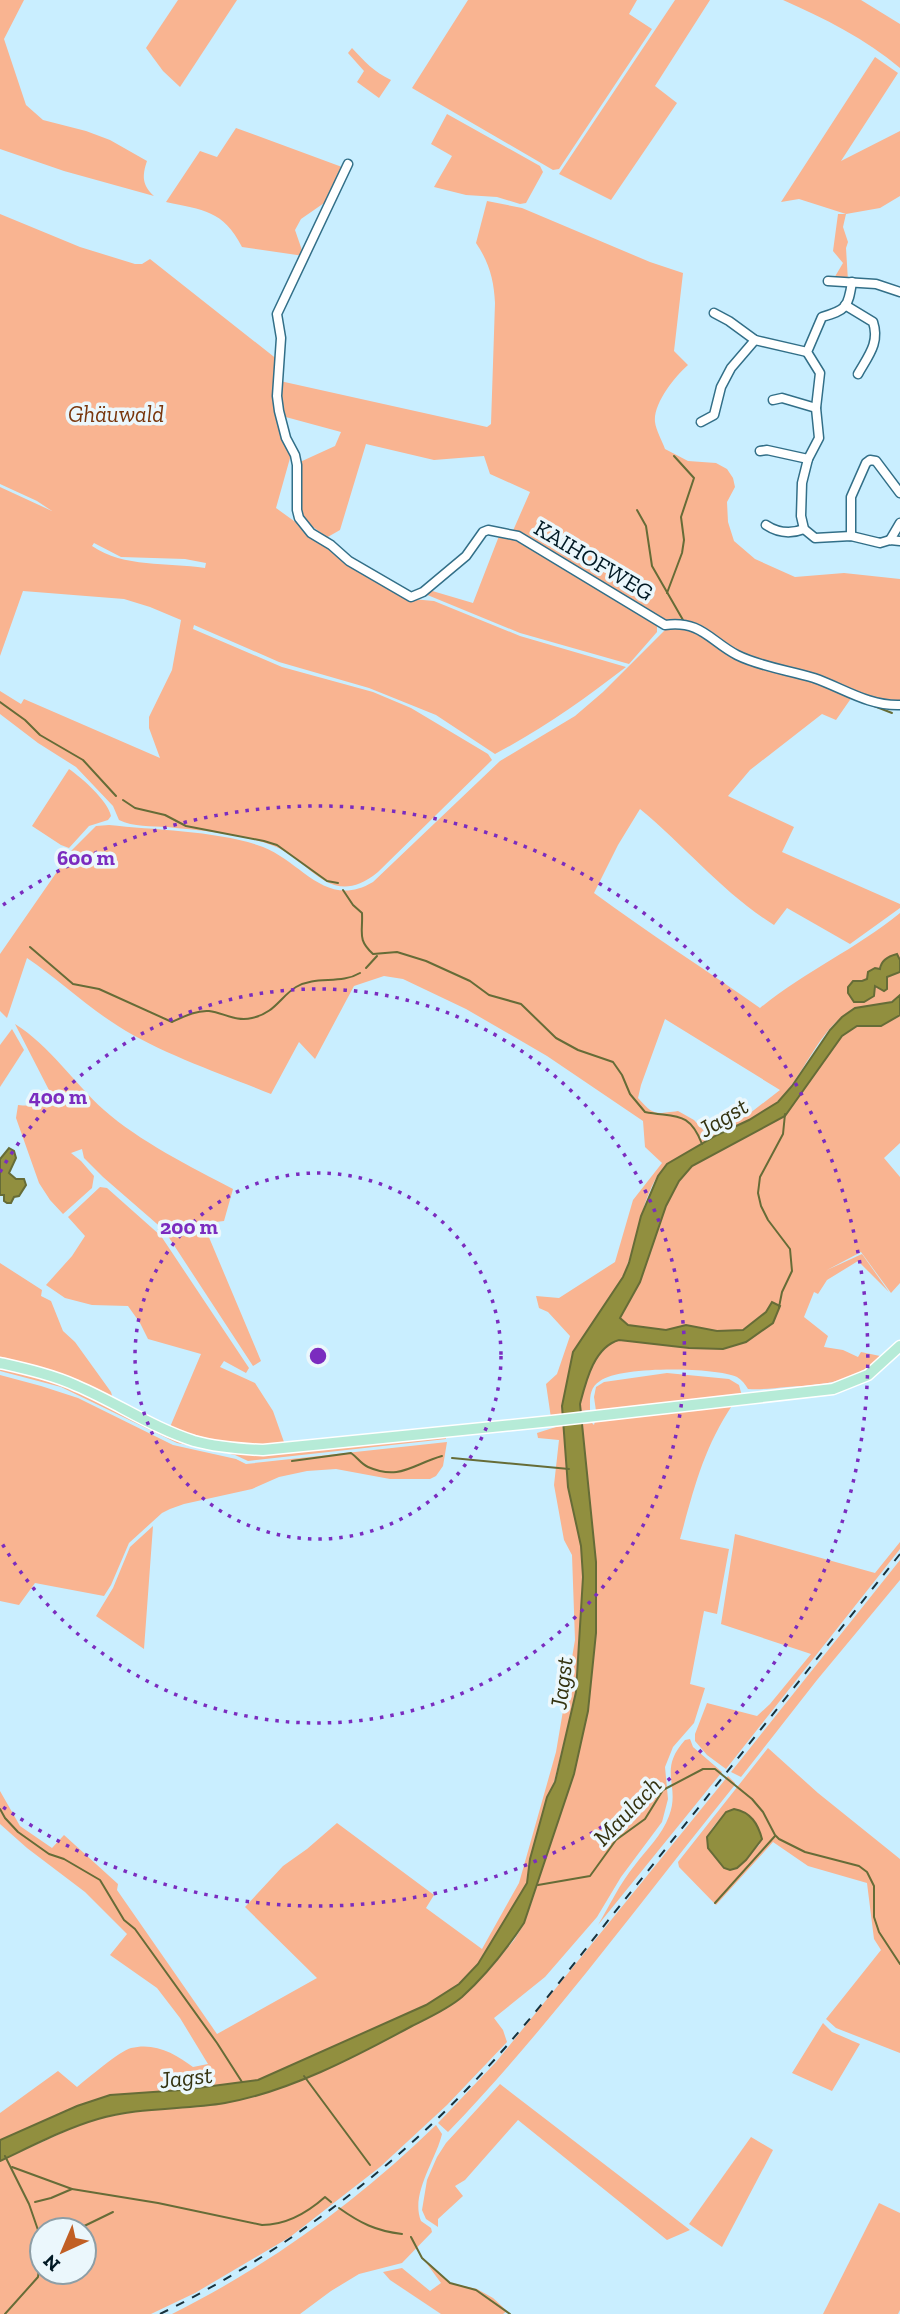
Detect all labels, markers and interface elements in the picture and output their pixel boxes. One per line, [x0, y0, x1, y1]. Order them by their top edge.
park label: Ghäuwald [68, 400, 164, 428]
street label: KAIHOFWEG [529, 513, 659, 607]
text: 600 m [57, 845, 115, 870]
text: 400 m [29, 1084, 88, 1109]
water label: Jagst [692, 1091, 753, 1144]
text: 200 m [160, 1214, 218, 1239]
centre of rings [306, 1344, 330, 1368]
water label: Jagst [543, 1655, 579, 1712]
water label: Maulach [587, 1770, 667, 1852]
water label: Jagst [157, 2060, 214, 2094]
north arrow [28, 2216, 98, 2286]
text: N [38, 2250, 65, 2276]

